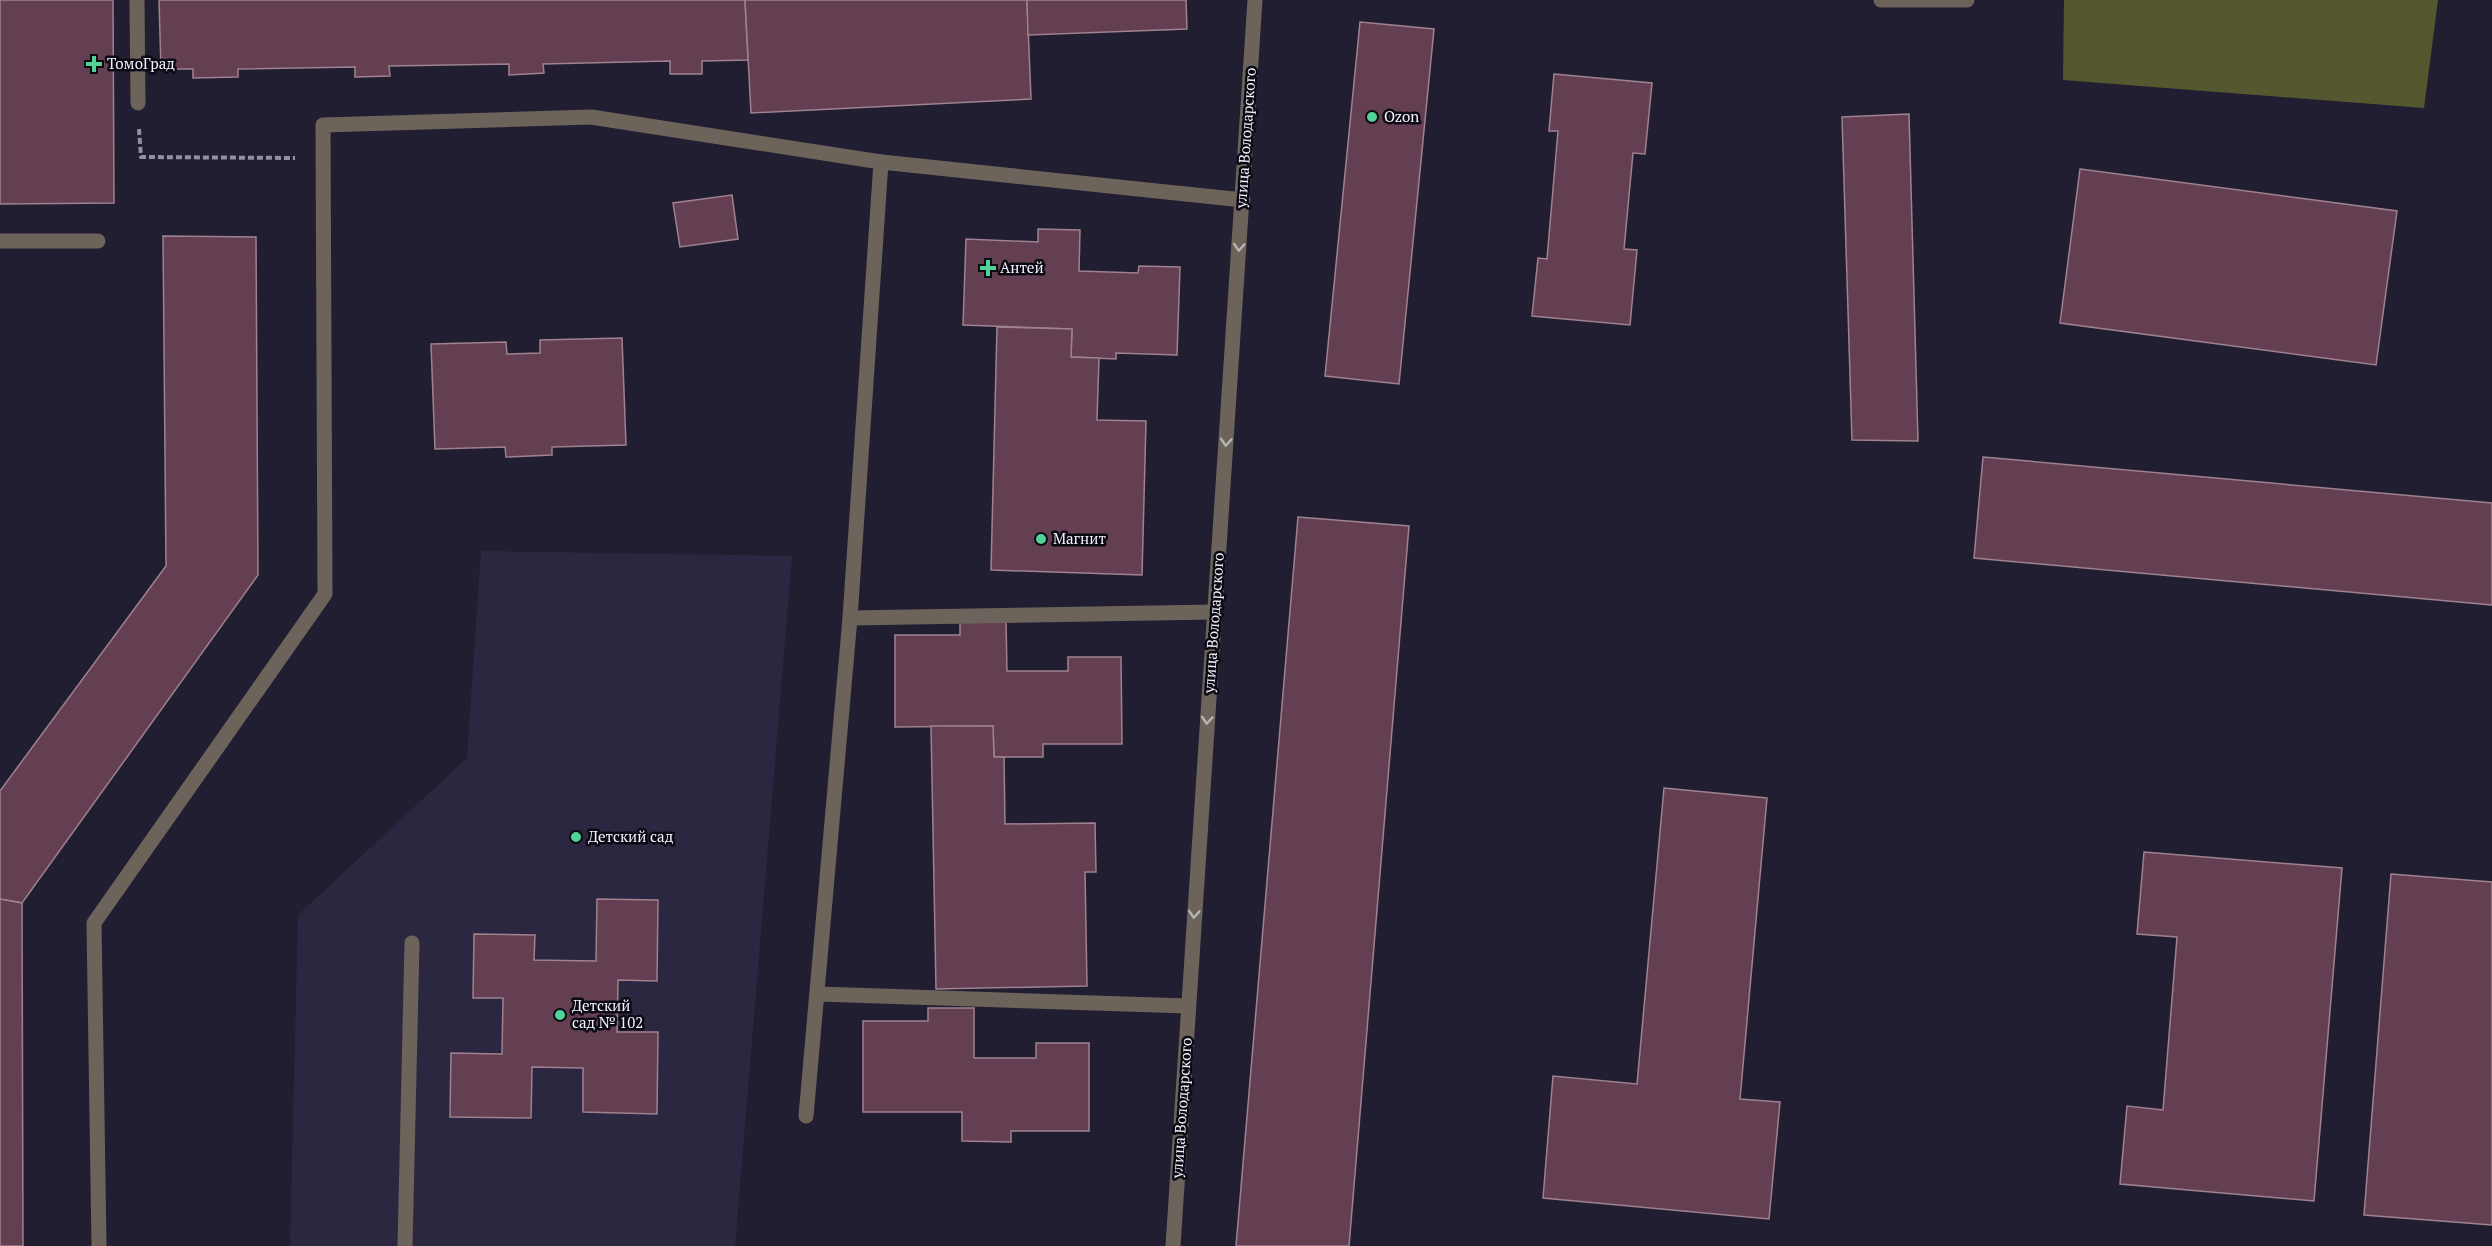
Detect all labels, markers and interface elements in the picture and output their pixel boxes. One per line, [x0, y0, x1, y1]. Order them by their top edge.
place label: ТомоГрад [107, 53, 175, 73]
marker: ТомоГрад [85, 55, 103, 73]
street label: улица Володарского [1230, 67, 1260, 210]
place label: Ozon [1384, 106, 1419, 126]
marker: Ozon [1365, 110, 1379, 124]
one-way arrow [1233, 243, 1246, 252]
place label: Антей [1000, 257, 1044, 277]
marker: Антей [981, 261, 995, 275]
one-way arrow [1220, 437, 1233, 446]
place label: Магнит [1053, 528, 1106, 548]
marker: Магнит [1034, 532, 1048, 546]
street label: улица Володарского [1198, 552, 1228, 695]
one-way arrow [1201, 715, 1214, 724]
place label: Детский сад [588, 826, 674, 846]
marker: Детский сад [569, 830, 583, 844]
one-way arrow [1188, 910, 1201, 919]
place label: Детский сад № 102 [572, 995, 643, 1032]
marker: Детский сад № 102 [553, 1008, 567, 1022]
street label: улица Володарского [1166, 1037, 1196, 1180]

